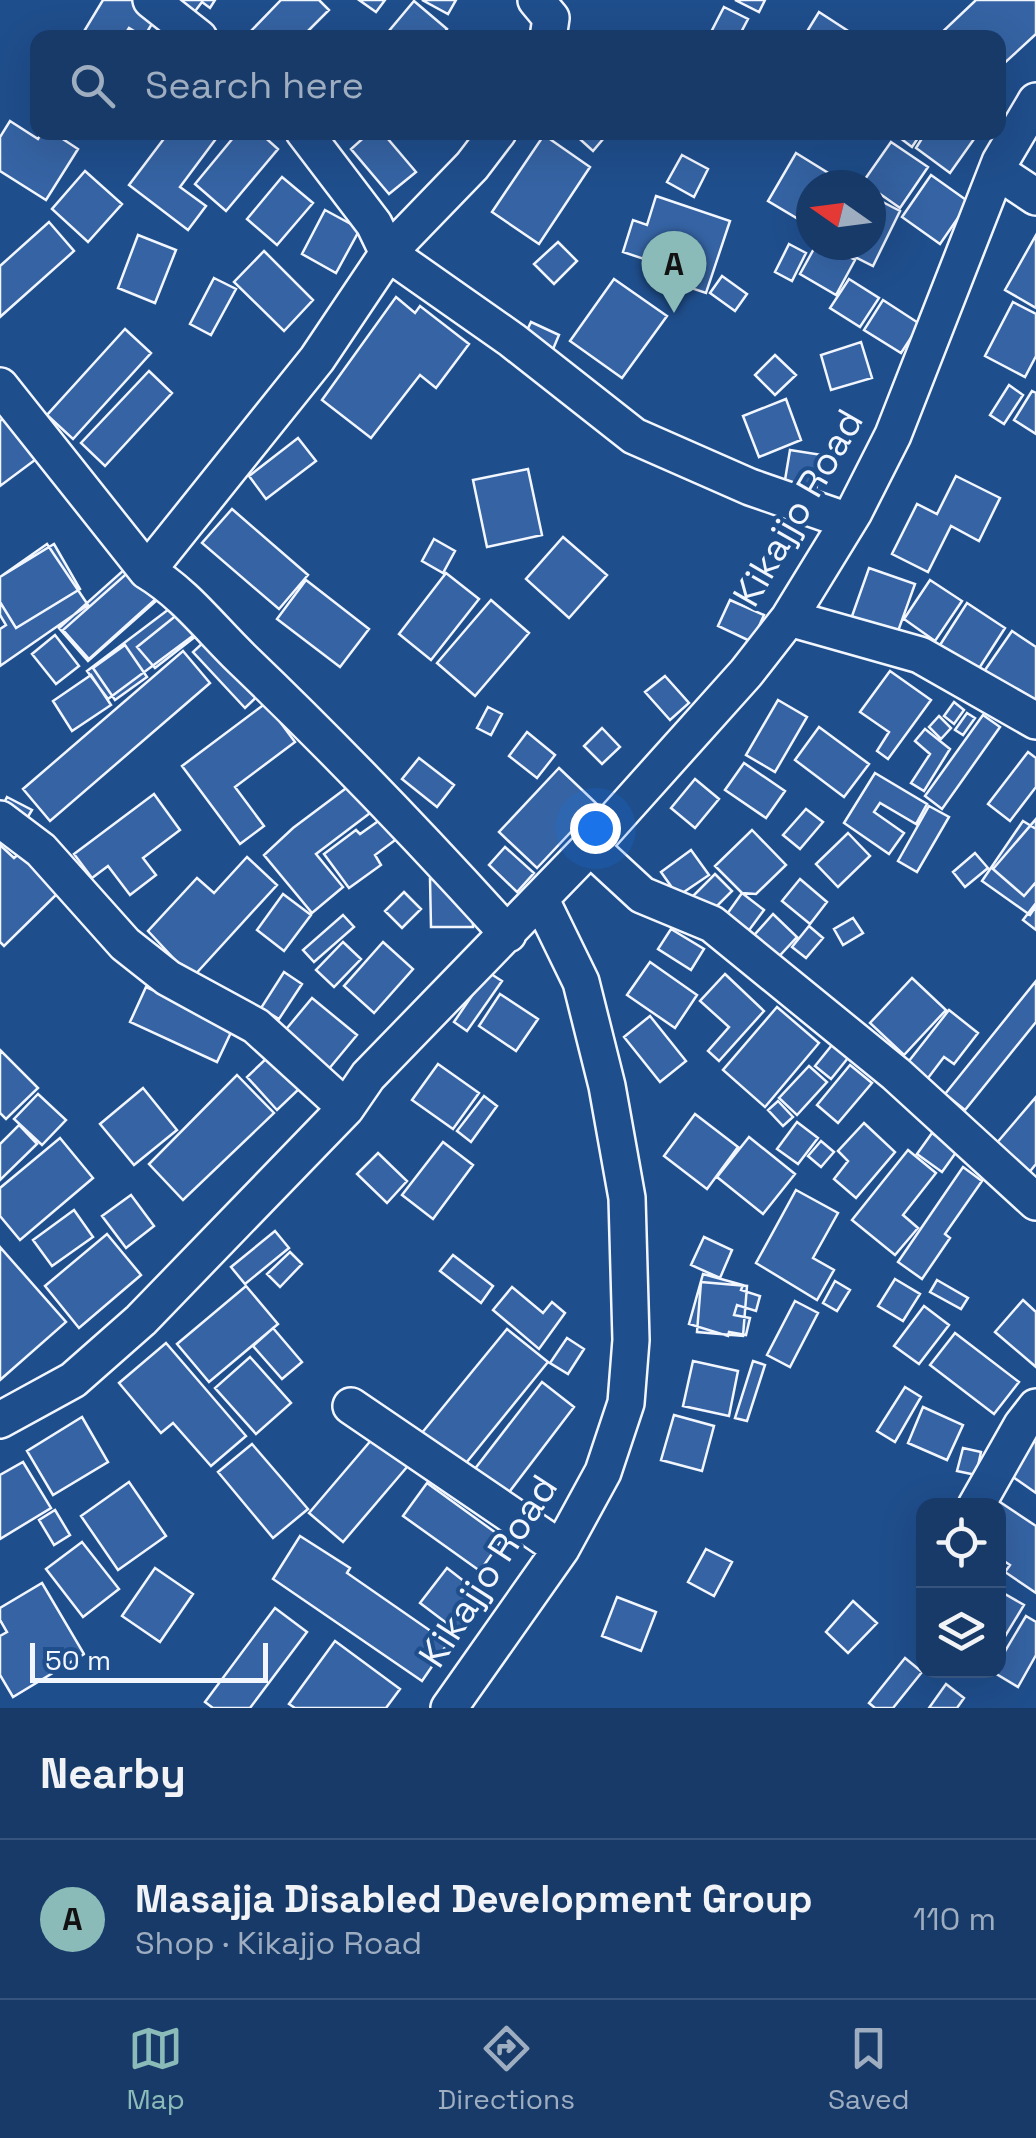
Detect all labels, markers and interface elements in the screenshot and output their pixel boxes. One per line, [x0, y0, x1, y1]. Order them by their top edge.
search box [30, 30, 1006, 140]
icon: search [65, 58, 120, 113]
text: Search here [145, 61, 364, 109]
north arrow [796, 170, 886, 260]
pin: A [642, 230, 706, 313]
street label: Kikajjo Road [722, 401, 874, 615]
your location [570, 803, 621, 854]
street label: Kikajjo Road [408, 1466, 568, 1676]
map controls [916, 1498, 1006, 1678]
button: locate [916, 1498, 1006, 1588]
button: layers [916, 1588, 1006, 1678]
scale bar [30, 1638, 268, 1682]
text: 50 m [45, 1642, 111, 1678]
text: Nearby [40, 1747, 186, 1800]
text: Masajja Disabled Development Group [135, 1875, 813, 1923]
text: A [62, 1899, 83, 1939]
text: 110 m [913, 1899, 996, 1939]
text: Shop · Kikajjo Road [135, 1923, 422, 1963]
tab: Map [126, 2021, 185, 2117]
tab: Directions [438, 2021, 575, 2117]
tab: Saved [828, 2021, 910, 2117]

